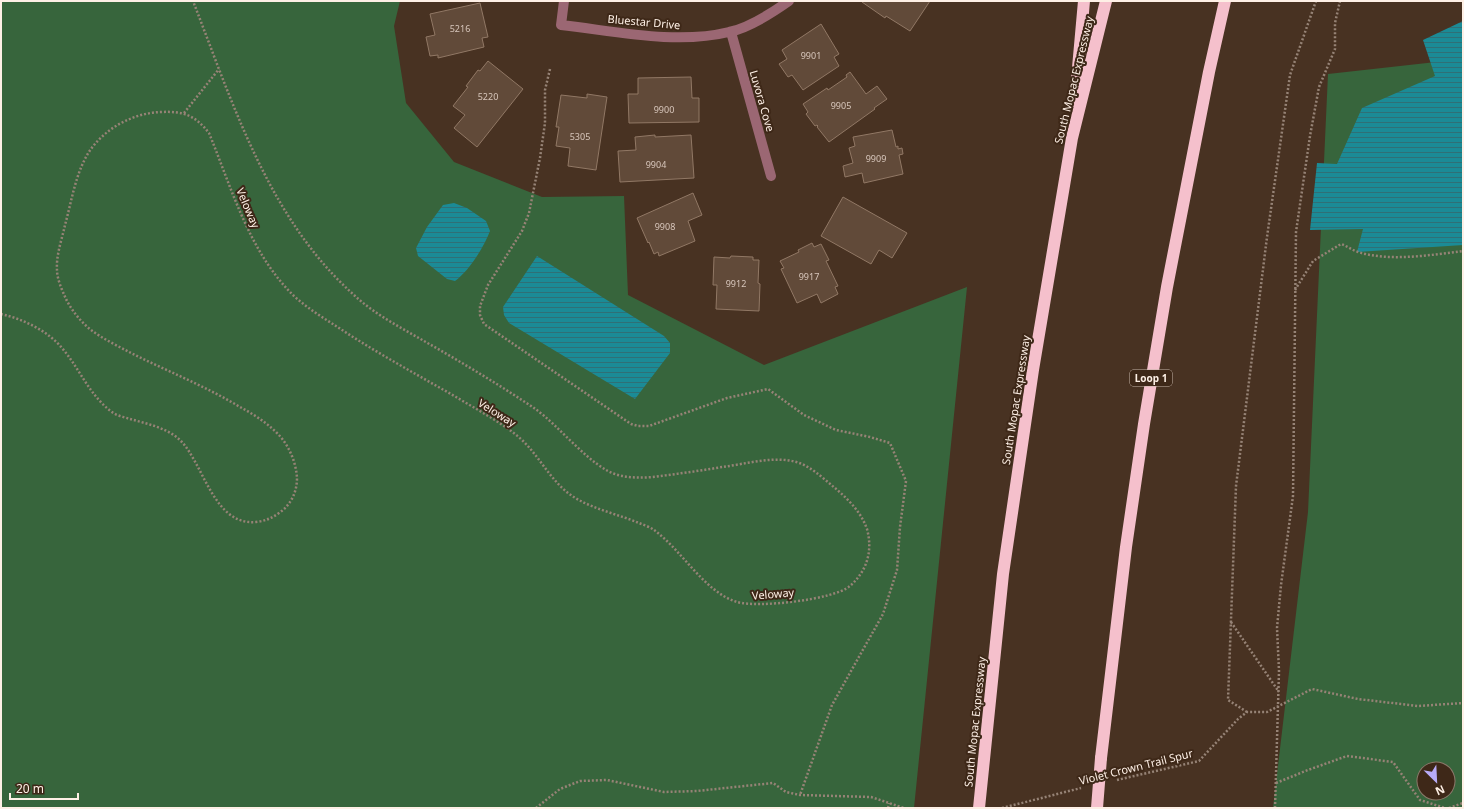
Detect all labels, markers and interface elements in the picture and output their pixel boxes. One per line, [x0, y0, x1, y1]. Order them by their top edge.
street label: Bluestar Drive [607, 11, 681, 32]
street label: South Mopac Expressway [1050, 14, 1097, 145]
house number: 5216 [450, 22, 470, 35]
house number: 9901 [801, 49, 821, 62]
street label: Luvora Cove [747, 68, 778, 133]
house number: 5220 [478, 90, 498, 103]
house number: 9905 [831, 99, 851, 112]
house number: 9900 [654, 103, 674, 116]
house number: 5305 [570, 130, 590, 143]
house number: 9909 [866, 152, 886, 165]
house number: 9904 [646, 158, 666, 171]
street label: Veloway [233, 185, 264, 231]
house number: 9908 [655, 220, 675, 233]
house number: 9917 [799, 270, 819, 283]
house number: 9912 [726, 277, 746, 290]
street label: South Mopac Expressway [998, 334, 1033, 466]
road number: Loop 1 [1130, 370, 1172, 386]
street label: Veloway [475, 395, 519, 430]
street label: Veloway [751, 584, 795, 603]
street label: South Mopac Expressway [960, 656, 989, 788]
street label: Violet Crown Trail Spur [1077, 745, 1195, 788]
north arrow [1416, 761, 1456, 801]
scale bar [10, 775, 78, 801]
text: 20 m [16, 780, 44, 797]
text: N [1433, 782, 1447, 799]

